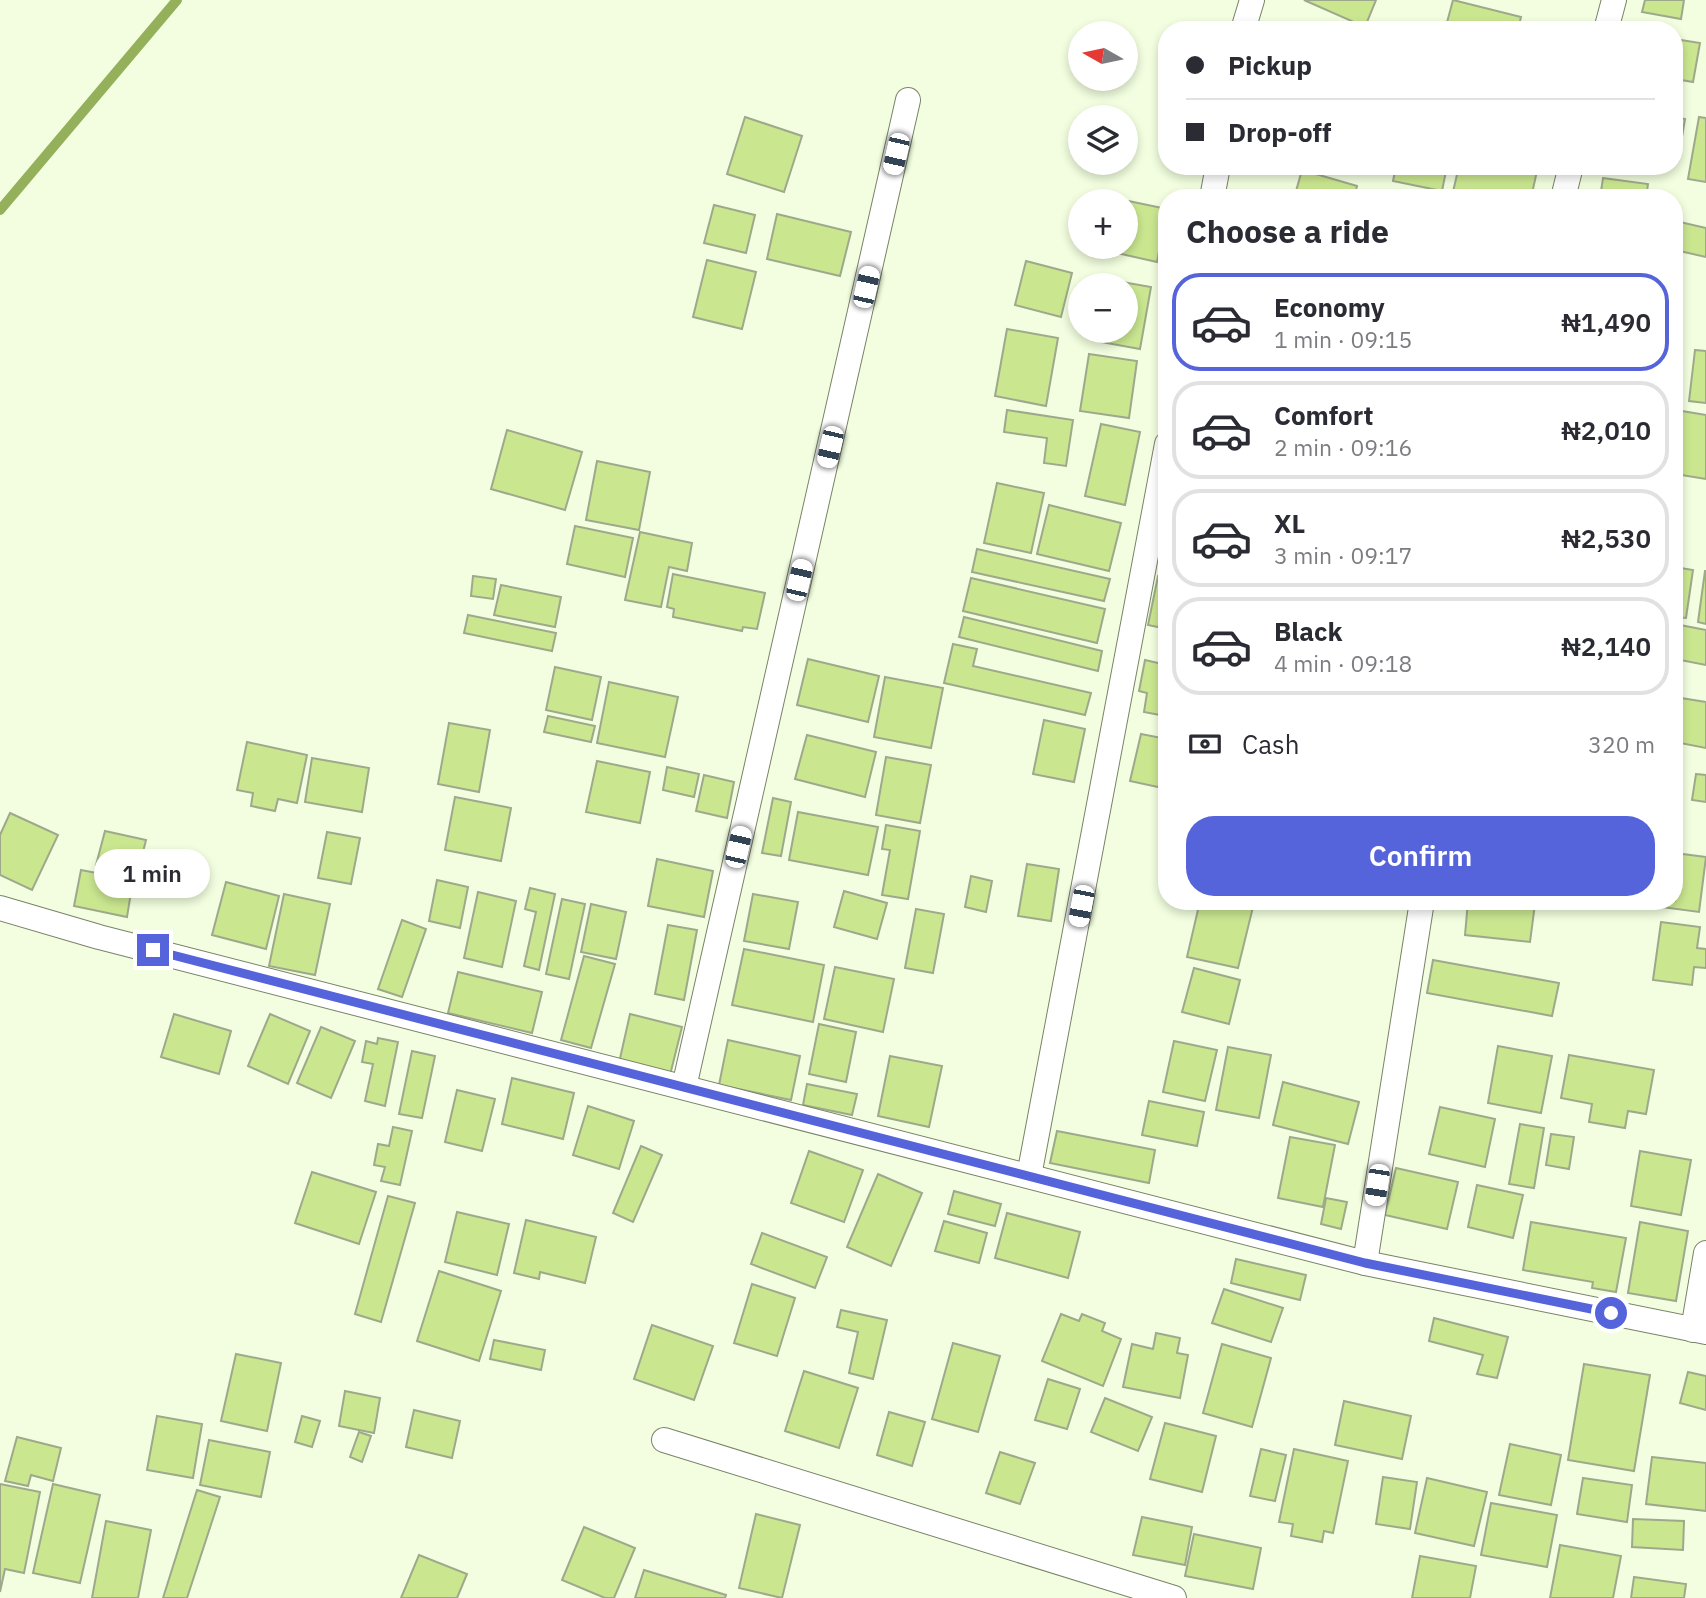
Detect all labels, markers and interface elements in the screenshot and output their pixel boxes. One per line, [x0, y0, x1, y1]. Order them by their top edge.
north arrow [1068, 21, 1138, 91]
map controls [1068, 21, 1138, 343]
text: Pickup [1228, 48, 1312, 82]
button: layers [1068, 105, 1138, 175]
text: Drop-off [1228, 115, 1331, 149]
car [882, 131, 911, 177]
button: + [1068, 189, 1138, 259]
text: Choose a ride [1186, 210, 1389, 252]
car [852, 264, 881, 310]
button: − [1068, 273, 1138, 343]
text: Economy [1274, 290, 1385, 324]
icon: car [1190, 291, 1253, 354]
text: ₦1,490 [1561, 305, 1651, 339]
text: 1 min · 09:15 [1274, 324, 1412, 354]
text: Comfort [1274, 398, 1373, 432]
icon: car [1190, 399, 1253, 462]
text: ₦2,010 [1561, 413, 1651, 447]
car [816, 424, 845, 470]
text: 2 min · 09:16 [1274, 432, 1412, 462]
text: XL [1274, 506, 1305, 540]
icon: car [1190, 507, 1253, 570]
text: ₦2,530 [1561, 521, 1651, 555]
text: 3 min · 09:17 [1274, 540, 1412, 570]
car [785, 557, 814, 603]
text: Black [1274, 614, 1342, 648]
icon: car [1190, 615, 1253, 678]
text: ₦2,140 [1561, 629, 1651, 663]
text: 4 min · 09:18 [1274, 648, 1412, 678]
icon: cash [1186, 725, 1224, 763]
text: Cash [1242, 727, 1299, 761]
text: 320 m [1588, 729, 1655, 759]
button: Confirm [1186, 816, 1655, 896]
car [724, 824, 753, 870]
callout: 1 min [95, 848, 211, 898]
text: 1 min [122, 858, 182, 888]
car [1067, 883, 1096, 929]
route end [137, 934, 169, 966]
car [1364, 1163, 1391, 1207]
route start [1595, 1297, 1627, 1329]

